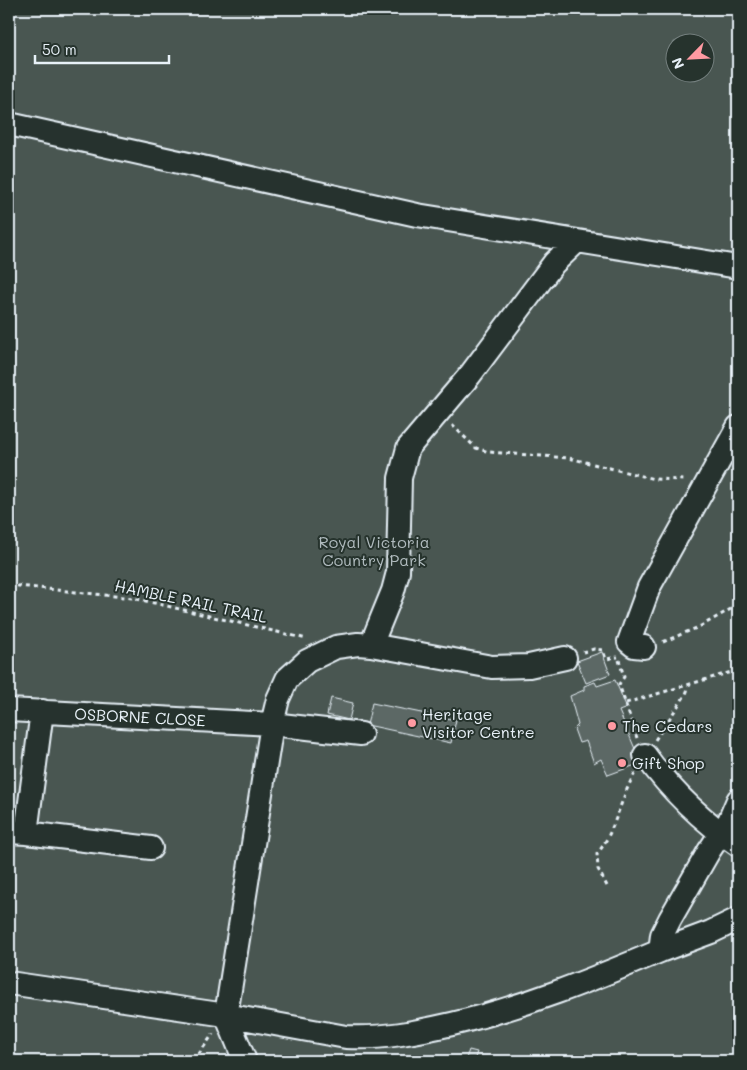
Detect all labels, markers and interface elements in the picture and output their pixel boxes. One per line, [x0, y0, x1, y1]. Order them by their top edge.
scale bar [35, 32, 169, 64]
north arrow [664, 32, 714, 82]
text: 50 m [42, 39, 77, 59]
text: N [667, 55, 689, 72]
park label: Royal Victoria Country Park [318, 531, 430, 570]
street label: HAMBLE RAIL TRAIL [113, 574, 270, 627]
street label: OSBORNE CLOSE [74, 703, 206, 730]
place label: Heritage Visitor Centre [422, 703, 535, 742]
place label: The Cedars [622, 715, 712, 736]
marker: Heritage Visitor Centre [406, 717, 418, 729]
marker: The Cedars [606, 720, 618, 732]
place label: Gift Shop [632, 752, 705, 773]
marker: Gift Shop [616, 757, 628, 769]

